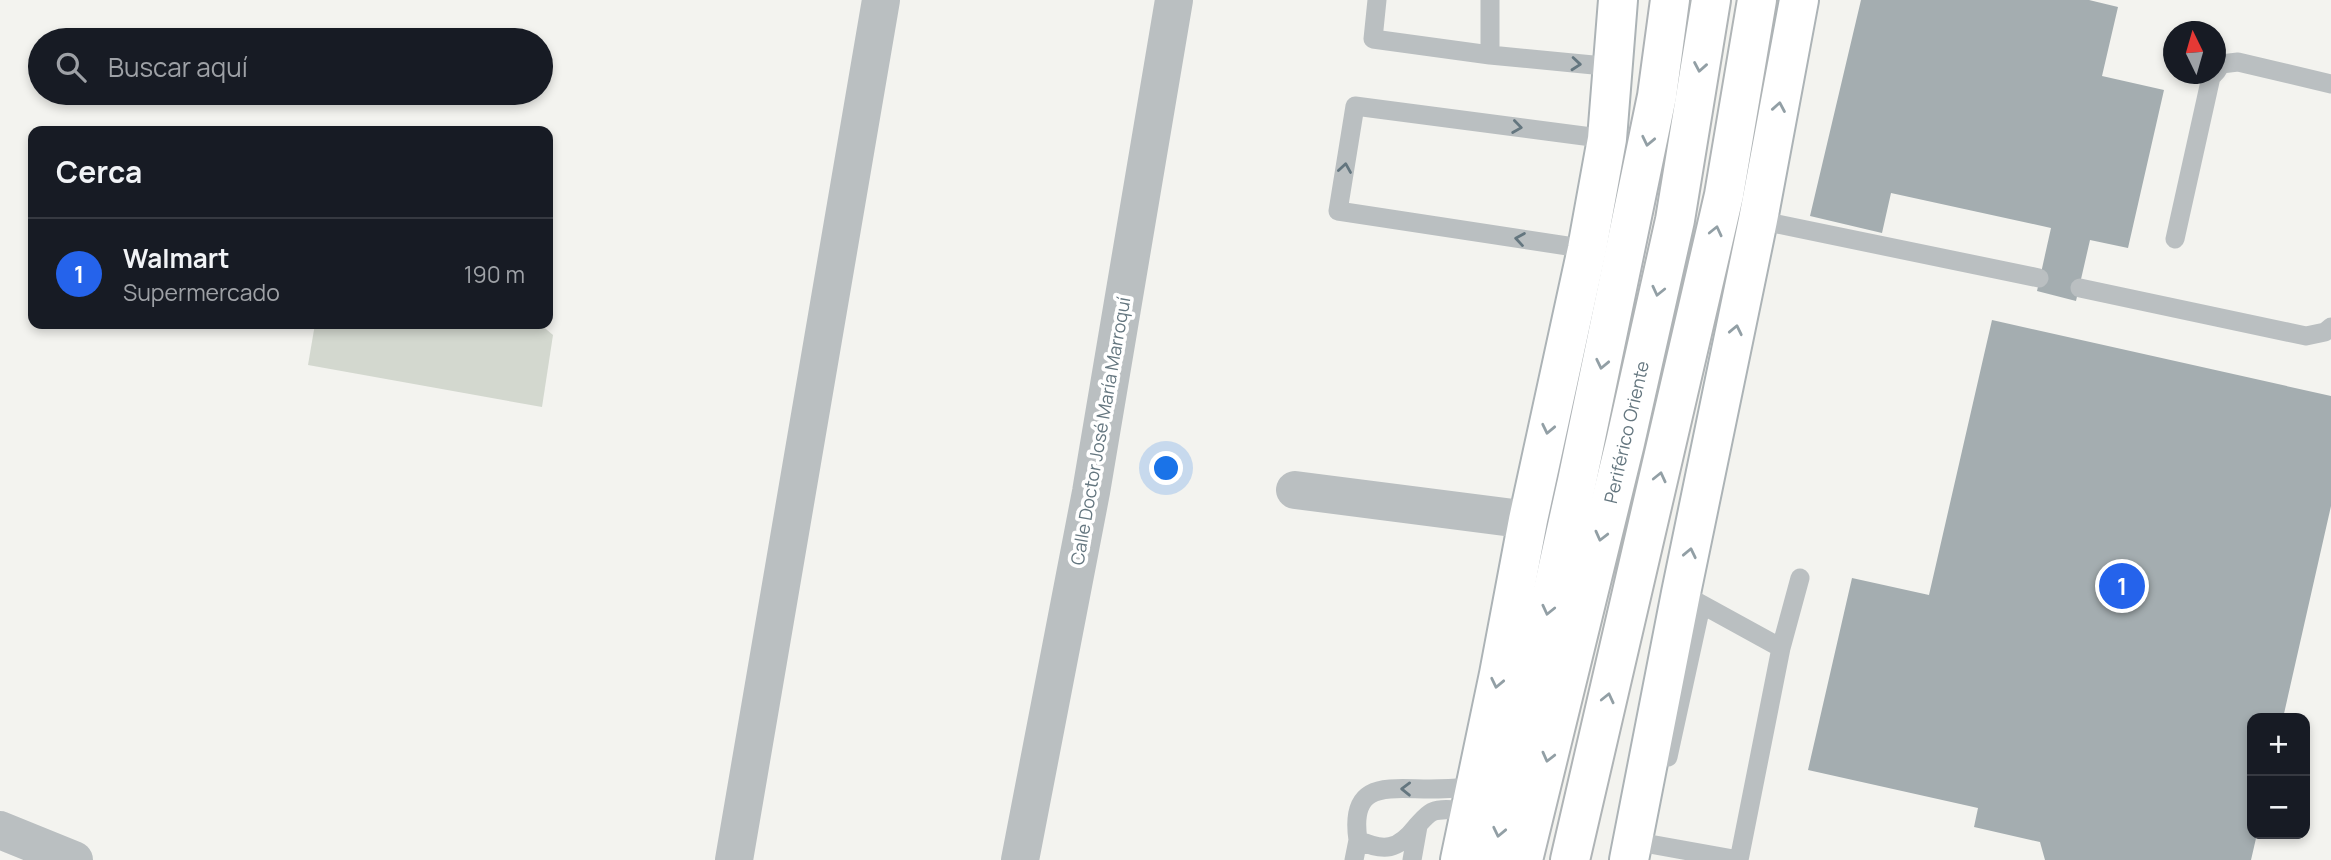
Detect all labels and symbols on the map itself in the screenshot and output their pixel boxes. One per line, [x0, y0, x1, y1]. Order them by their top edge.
north arrow [2163, 21, 2226, 84]
one-way arrow [1571, 56, 1582, 71]
one-way arrow [1693, 62, 1708, 73]
one-way arrow [1771, 101, 1786, 113]
one-way arrow [1512, 120, 1523, 135]
one-way arrow [1642, 135, 1657, 147]
one-way arrow [1337, 163, 1352, 174]
one-way arrow [1708, 225, 1723, 237]
one-way arrow [1514, 232, 1525, 247]
one-way arrow [1652, 285, 1666, 297]
street label: Calle Doctor José María Marroquí [1065, 295, 1135, 567]
one-way arrow [1727, 324, 1742, 336]
one-way arrow [1595, 358, 1610, 370]
street label: Periférico Oriente [1598, 358, 1654, 506]
one-way arrow [1541, 423, 1556, 435]
your location [1149, 451, 1183, 485]
one-way arrow [1652, 471, 1666, 483]
one-way arrow [1595, 530, 1609, 542]
one-way arrow [1681, 547, 1696, 559]
pin: 1 [2099, 560, 2145, 612]
one-way arrow [1542, 604, 1557, 616]
one-way arrow [1491, 677, 1506, 689]
one-way arrow [1600, 692, 1614, 704]
one-way arrow [1541, 751, 1556, 763]
one-way arrow [1401, 781, 1412, 796]
one-way arrow [1493, 826, 1508, 838]

